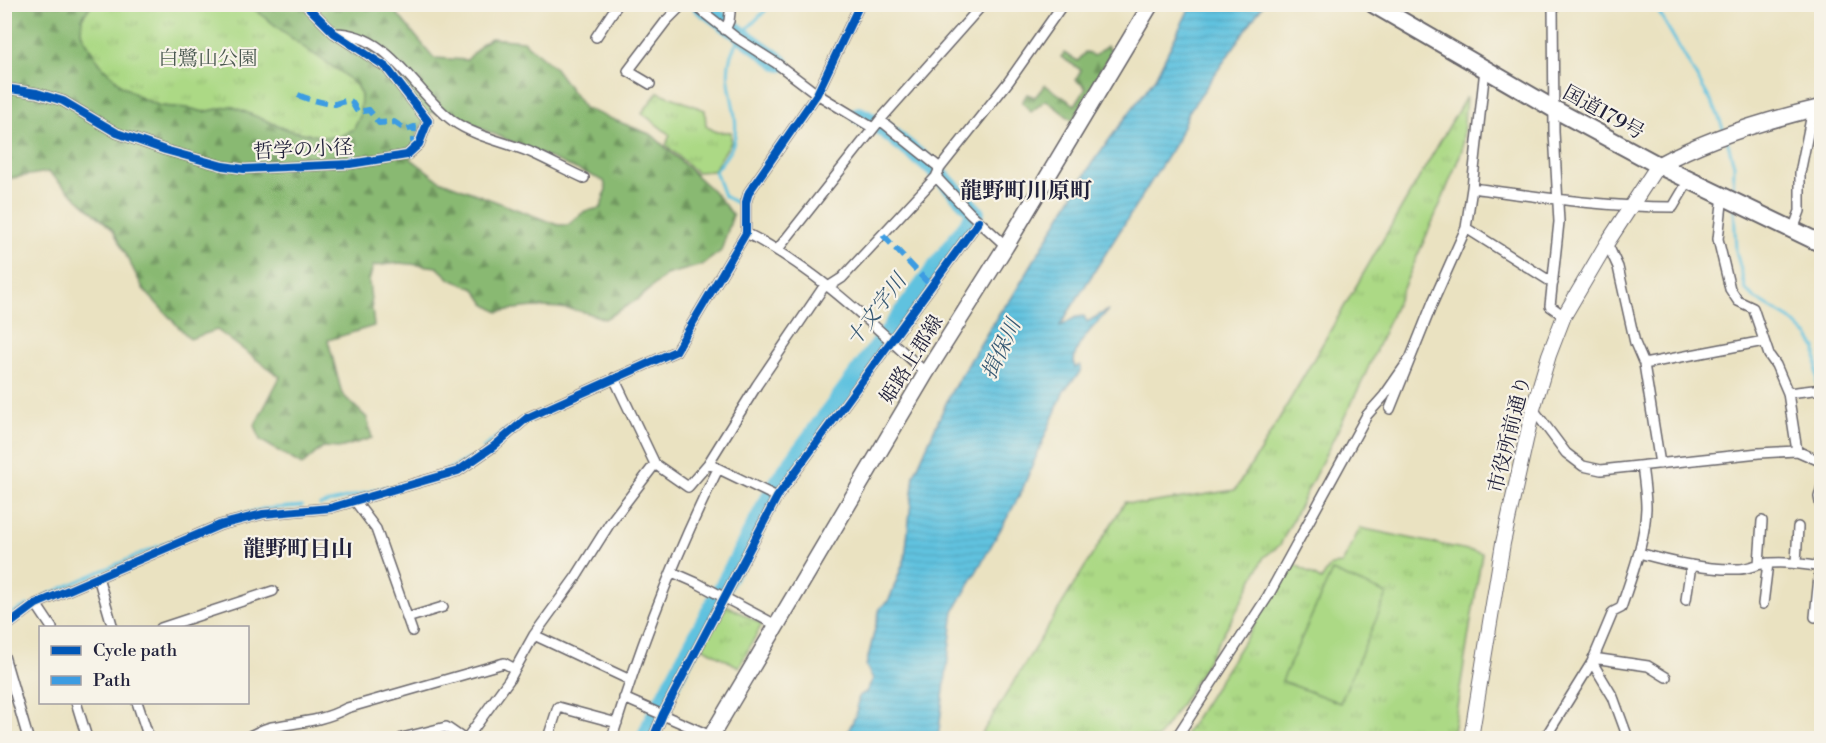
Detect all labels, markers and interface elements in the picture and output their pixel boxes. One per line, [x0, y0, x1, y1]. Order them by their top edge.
park label: 白鷺山公園 [158, 47, 258, 72]
street label: 国道179号 [1558, 81, 1648, 146]
street label: 哲学の小径 [252, 135, 354, 166]
district label: 龍野町川原町 [960, 178, 1092, 205]
water label: 十文字川 [841, 268, 914, 352]
street label: 姫路上郡線 [875, 311, 949, 409]
water label: 揖保川 [977, 314, 1028, 383]
street label: 市役所前通り [1484, 373, 1537, 496]
district label: 龍野町日山 [243, 536, 353, 563]
legend [39, 626, 249, 704]
text: Cycle path [93, 639, 177, 662]
text: Path [93, 669, 131, 692]

